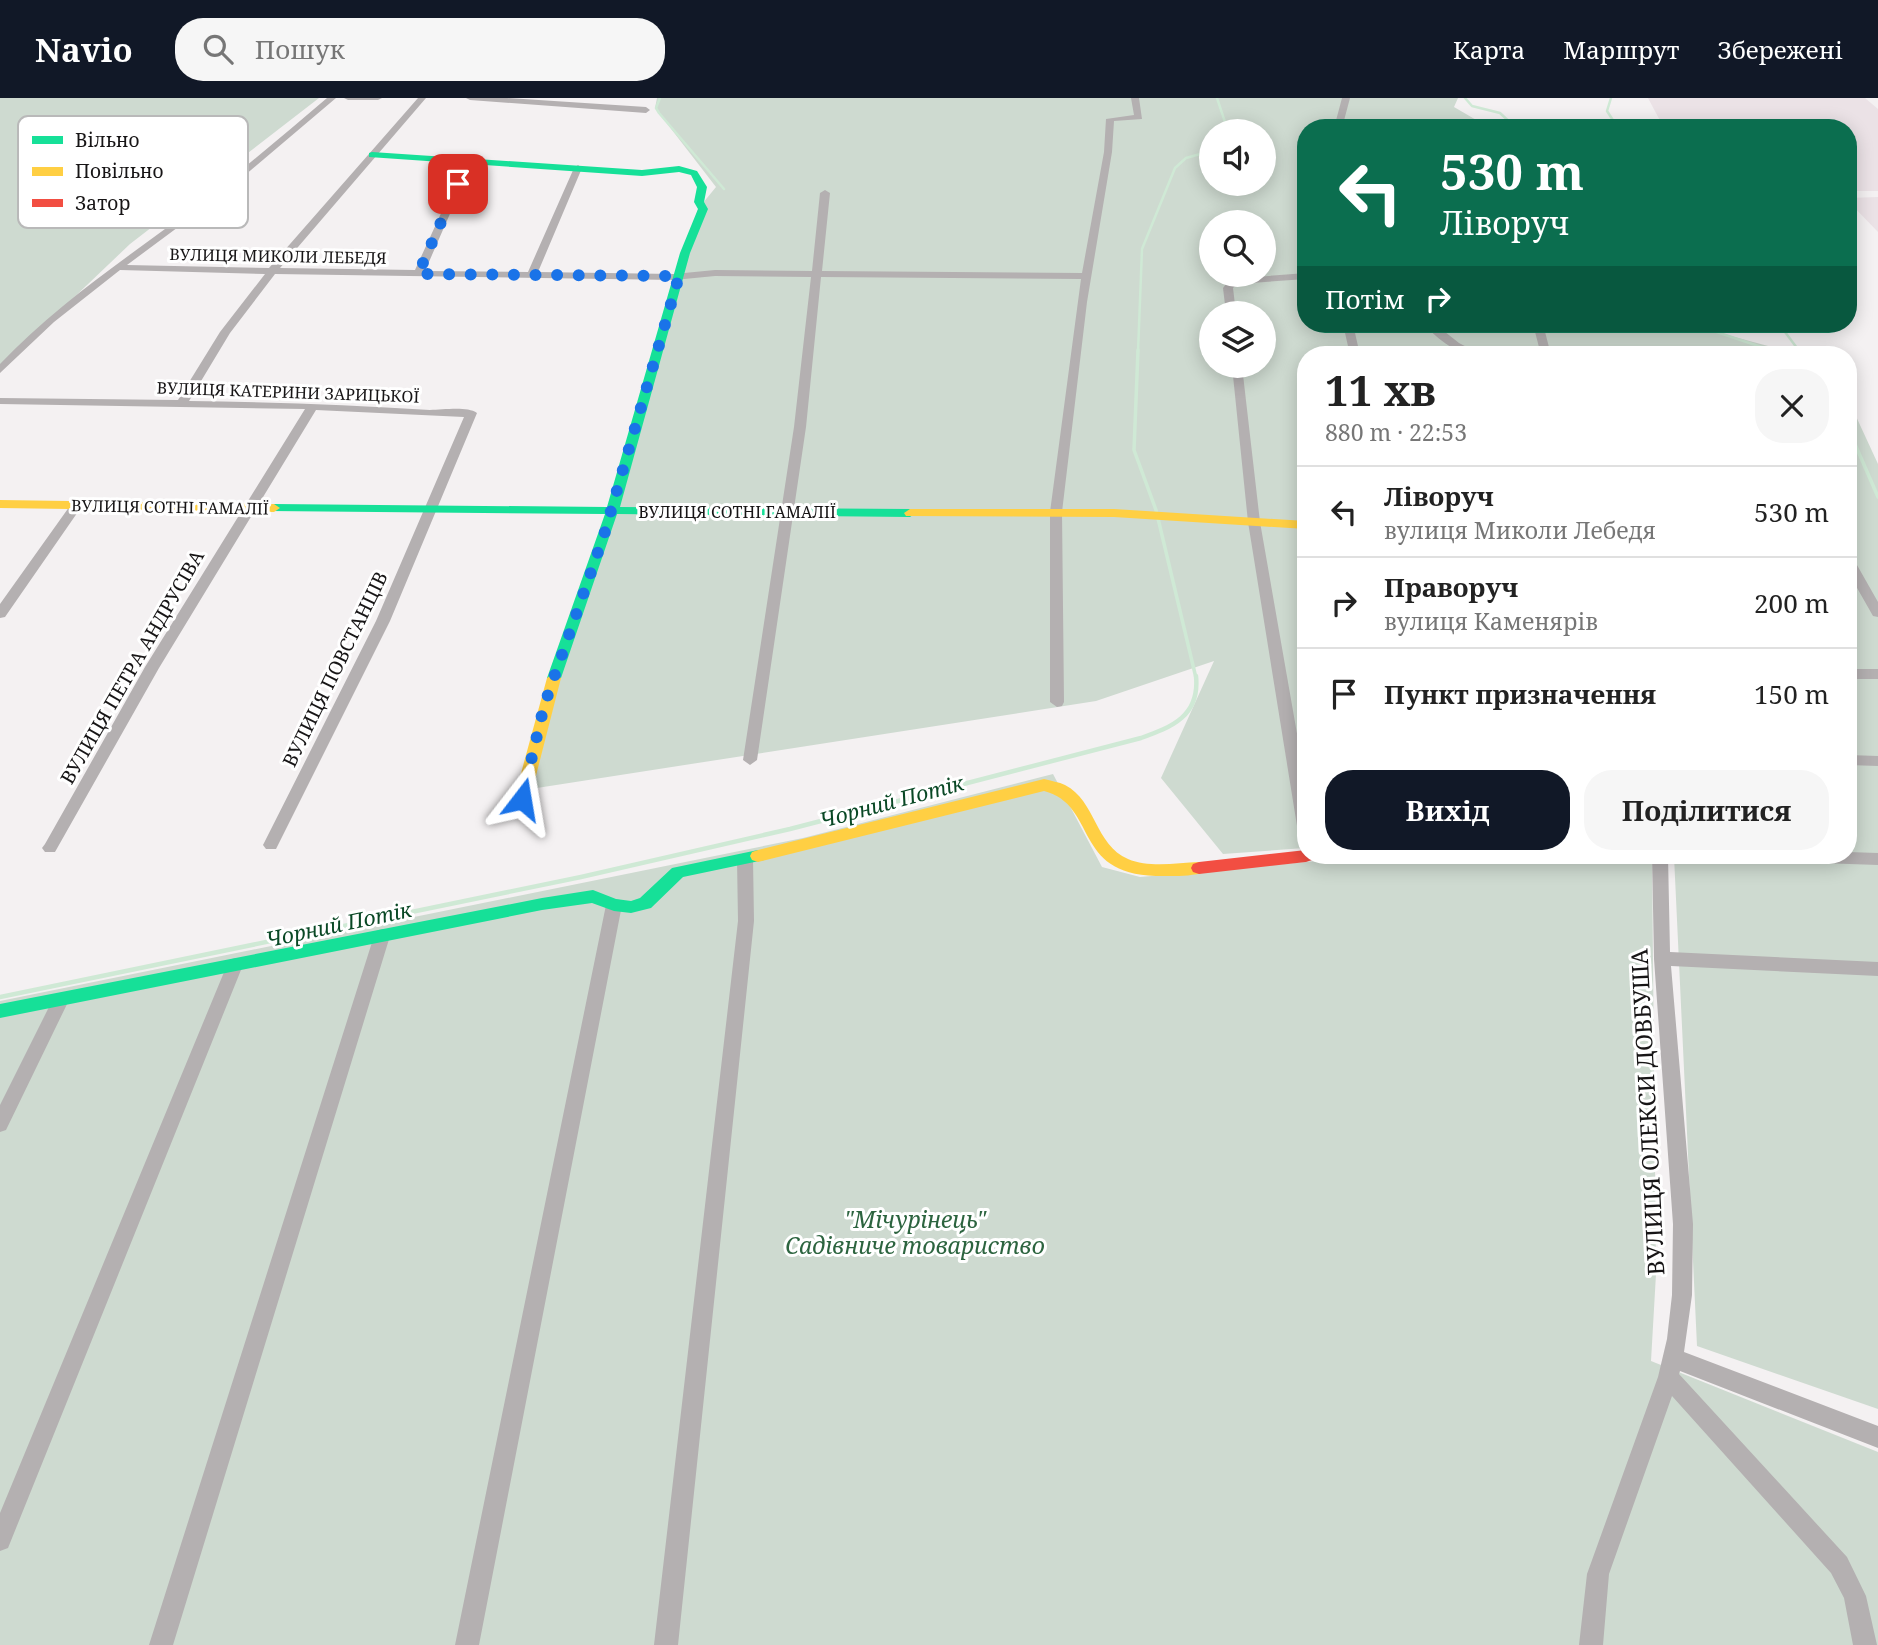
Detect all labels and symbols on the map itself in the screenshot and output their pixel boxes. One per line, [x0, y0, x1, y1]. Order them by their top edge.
legend [18, 116, 248, 228]
text: Вільно [75, 127, 140, 153]
pin [428, 154, 488, 214]
text: Повільно [75, 158, 164, 184]
text: Затор [75, 190, 130, 216]
street label: ВУЛИЦЯ МИКОЛИ ЛЕБЕДЯ [169, 243, 387, 269]
street label: ВУЛИЦЯ КАТЕРИНИ ЗАРИЦЬКОЇ [156, 376, 420, 408]
street label: ВУЛИЦЯ СОТНІ ГАМАЛІЇ [71, 494, 269, 520]
street label: ВУЛИЦЯ СОТНІ ГАМАЛІЇ [638, 501, 836, 523]
street label: ВУЛИЦЯ ПЕТРА АНДРУСІВА [54, 545, 210, 789]
street label: ВУЛИЦЯ ПОВСТАНЦІВ [276, 567, 394, 771]
position arrow [485, 762, 559, 836]
water label: Чорний Потік [816, 768, 968, 834]
water label: Чорний Потік [263, 895, 415, 953]
street label: ВУЛИЦЯ ОЛЕКСИ ДОВБУША [1622, 947, 1672, 1276]
park label: "Мічурінець" Садівниче товариство [785, 1203, 1045, 1261]

